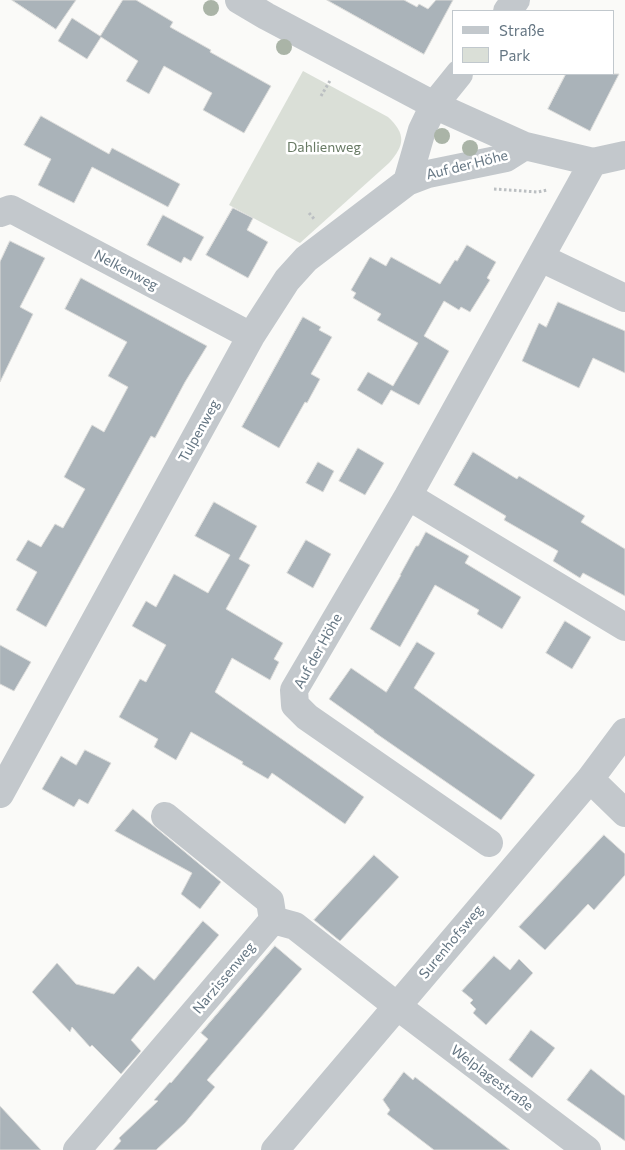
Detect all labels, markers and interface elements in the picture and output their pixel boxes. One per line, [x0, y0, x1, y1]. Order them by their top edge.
legend [452, 10, 615, 75]
text: Straße [499, 21, 545, 39]
text: Park [499, 46, 530, 64]
park label: Dahlienweg [287, 139, 361, 155]
street label: Auf der Höhe [424, 147, 510, 183]
street label: Nelkenweg [91, 246, 161, 294]
street label: Tulpenweg [175, 397, 223, 465]
street label: Auf der Höhe [290, 610, 346, 692]
street label: Surenhofsweg [415, 902, 487, 982]
street label: Narzissenweg [189, 939, 259, 1017]
street label: Welplagestraße [447, 1042, 537, 1114]

